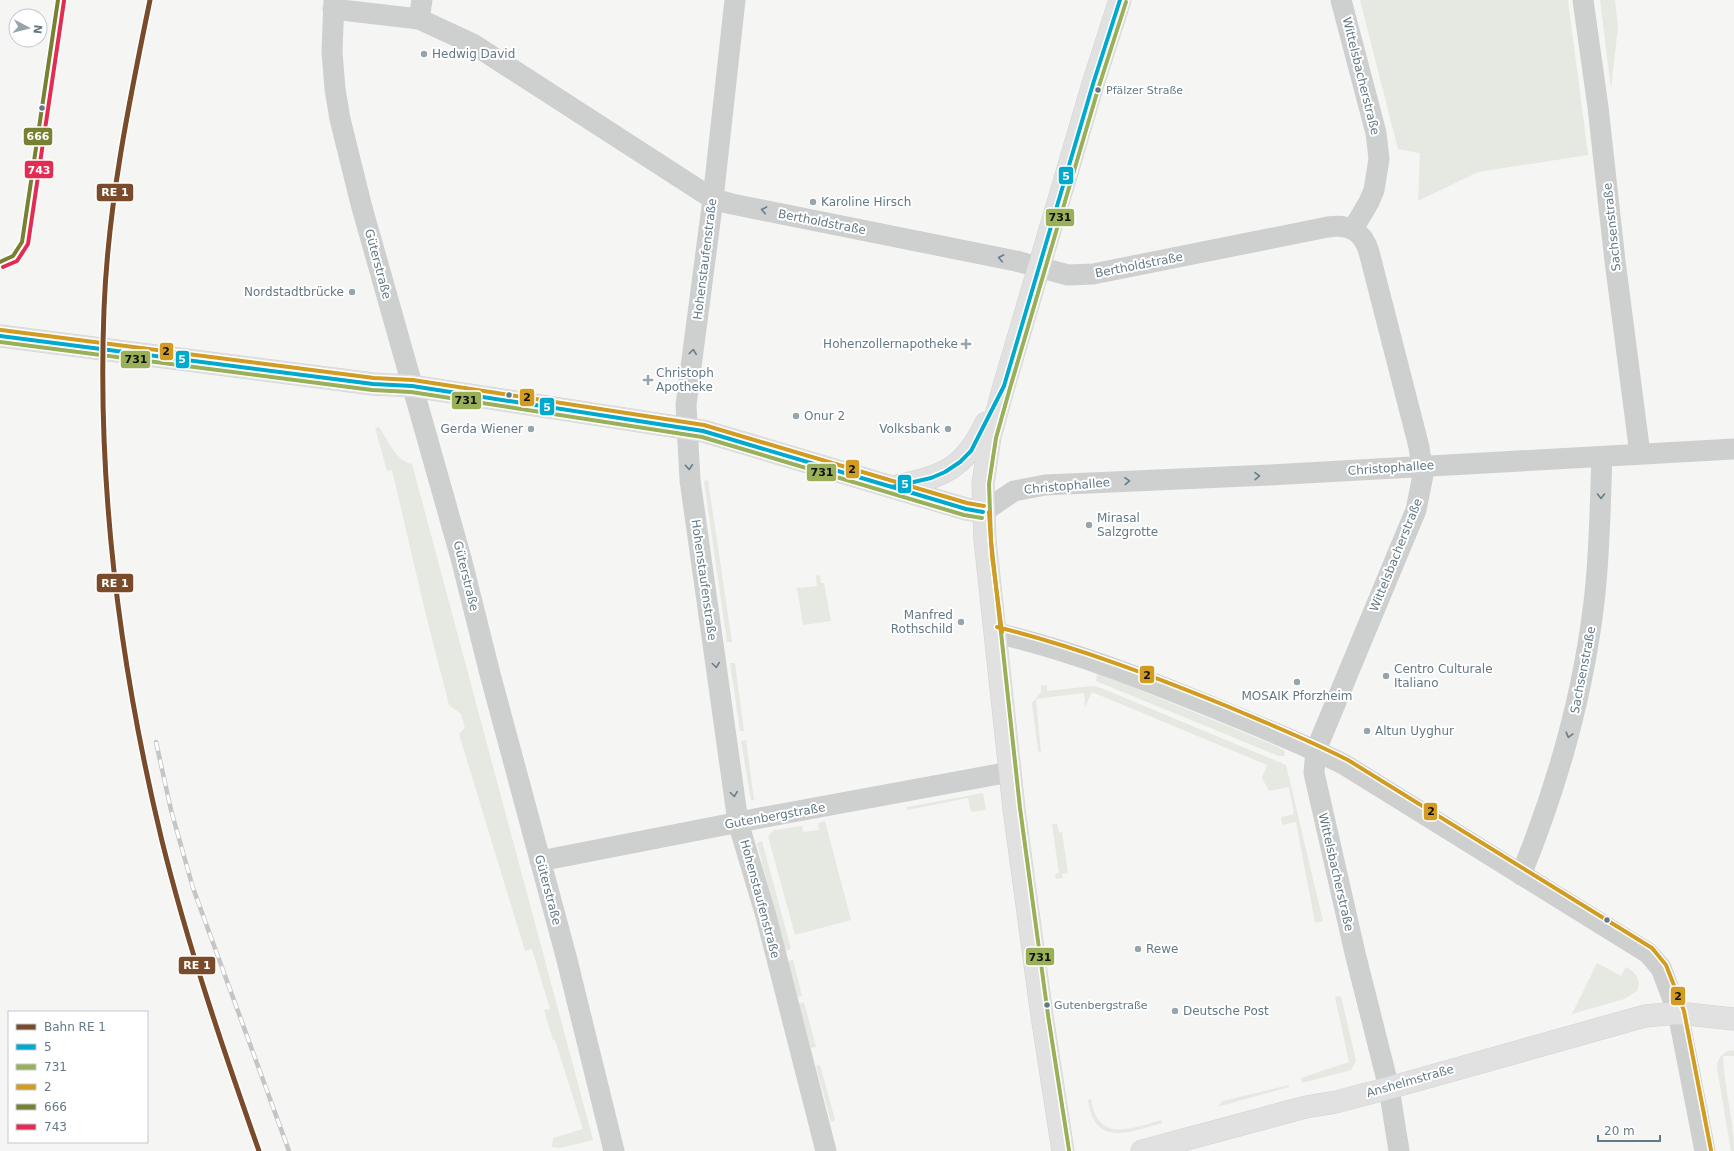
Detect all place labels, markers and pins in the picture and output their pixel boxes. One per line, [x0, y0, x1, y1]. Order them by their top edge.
place label: Hedwig David [432, 47, 515, 61]
marker: Hedwig David [419, 49, 429, 59]
place label: Pfälzer Straße [1106, 84, 1183, 97]
marker: Pfälzer Straße [1093, 85, 1103, 95]
unlabelled marker [37, 103, 47, 113]
place label: Karoline Hirsch [821, 195, 911, 209]
marker: Karoline Hirsch [808, 197, 818, 207]
place label: Nordstadtbrücke [244, 285, 344, 299]
marker: Nordstadtbrücke [347, 287, 357, 297]
place label: Hohenzollernapotheke [823, 337, 958, 351]
marker: Hohenzollernapotheke [961, 339, 971, 349]
place label: Christoph Apotheke [656, 366, 714, 394]
marker: Christoph Apotheke [643, 375, 653, 385]
unlabelled marker [504, 390, 514, 400]
place label: Onur 2 [804, 409, 845, 423]
marker: Onur 2 [791, 411, 801, 421]
place label: Gerda Wiener [441, 422, 523, 436]
place label: Volksbank [879, 422, 940, 436]
marker: Gerda Wiener [526, 424, 536, 434]
marker: Volksbank [943, 424, 953, 434]
place label: Mirasal Salzgrotte [1097, 511, 1158, 539]
marker: Mirasal Salzgrotte [1084, 520, 1094, 530]
place label: Manfred Rothschild [891, 608, 953, 636]
marker: Manfred Rothschild [956, 617, 966, 627]
place label: Centro Culturale Italiano [1394, 662, 1493, 690]
marker: Centro Culturale Italiano [1381, 671, 1391, 681]
marker: MOSAIK Pforzheim [1292, 677, 1302, 687]
place label: MOSAIK Pforzheim [1241, 689, 1353, 703]
place label: Altun Uyghur [1375, 724, 1454, 738]
marker: Altun Uyghur [1362, 726, 1372, 736]
unlabelled marker [1602, 915, 1612, 925]
place label: Rewe [1146, 942, 1178, 956]
marker: Rewe [1133, 944, 1143, 954]
place label: Gutenbergstraße [1054, 999, 1148, 1012]
marker: Gutenbergstraße [1042, 1000, 1052, 1010]
place label: Deutsche Post [1183, 1004, 1269, 1018]
marker: Deutsche Post [1170, 1006, 1180, 1016]

